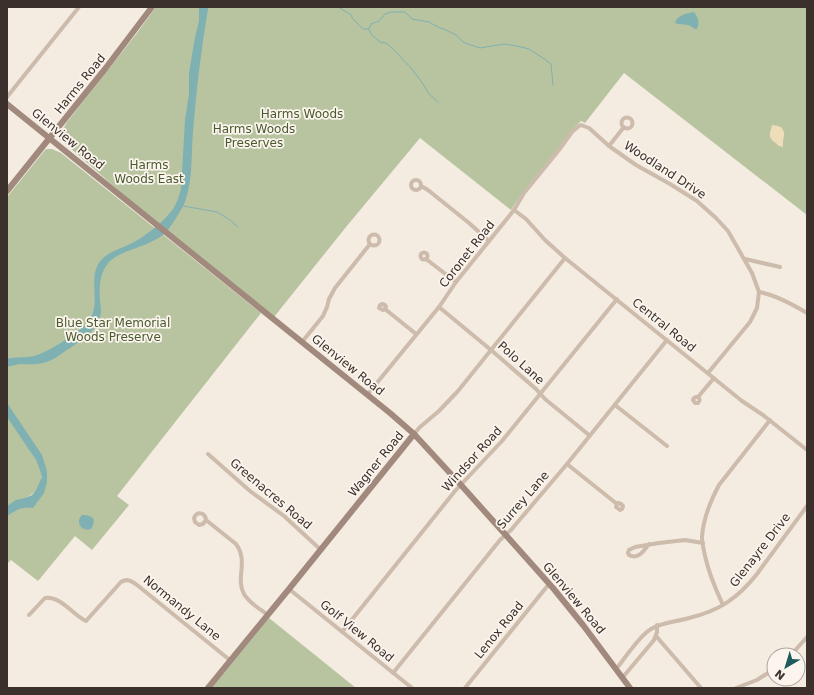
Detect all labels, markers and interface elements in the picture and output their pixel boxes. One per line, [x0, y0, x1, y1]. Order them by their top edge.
street label: Harms Road [52, 51, 108, 117]
street label: Glenview Road [29, 105, 107, 173]
park label: Harms Woods [261, 107, 343, 121]
park label: Harms Woods Preserves [213, 122, 295, 150]
street label: Woodland Drive [621, 138, 709, 202]
park label: Harms Woods East [114, 158, 184, 186]
street label: Coronet Road [436, 218, 498, 290]
street label: Central Road [629, 295, 699, 355]
park label: Blue Star Memorial Woods Preserve [56, 316, 170, 344]
street label: Glenview Road [309, 331, 387, 399]
street label: Polo Lane [495, 339, 547, 387]
street label: Windsor Road [439, 424, 505, 494]
street label: Wagner Road [345, 429, 407, 499]
street label: Greenacres Road [227, 456, 315, 532]
street label: Surrey Lane [494, 468, 552, 532]
street label: Glenayre Drive [727, 510, 793, 590]
street label: Glenview Road [540, 559, 608, 637]
street label: Normandy Lane [141, 573, 223, 643]
street label: Golf View Road [317, 597, 397, 665]
street label: Lenox Road [472, 599, 526, 661]
north arrow [766, 647, 806, 687]
text: N [773, 667, 788, 682]

